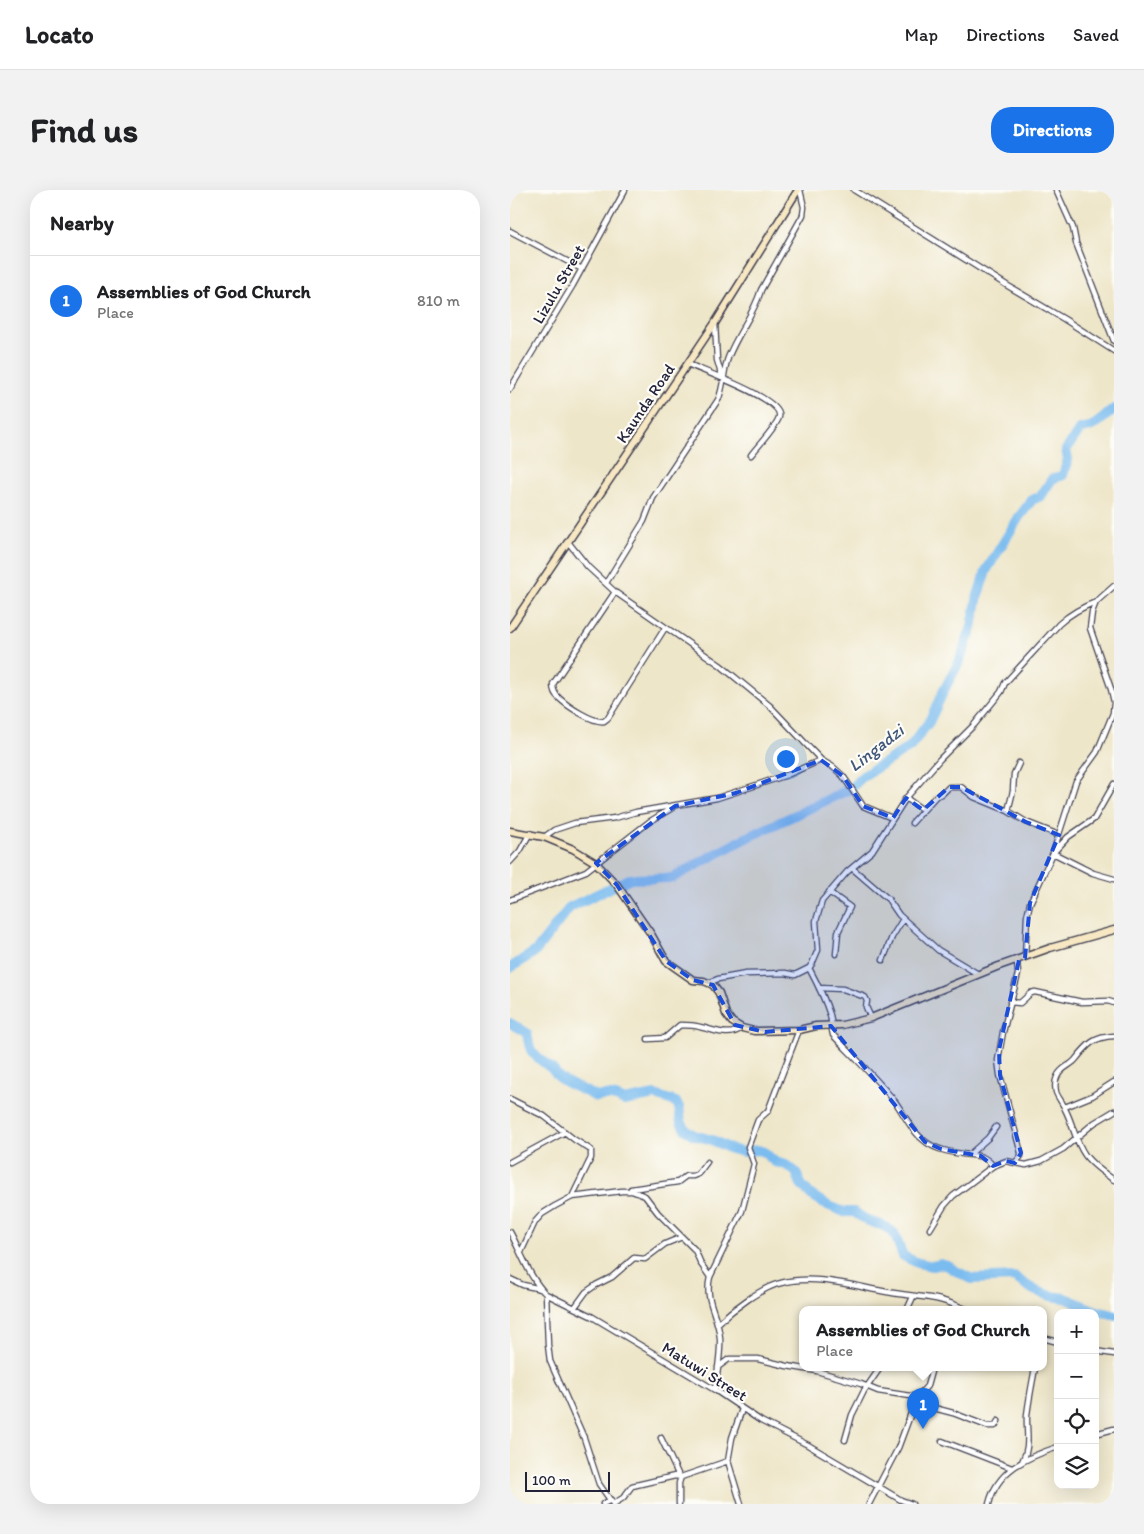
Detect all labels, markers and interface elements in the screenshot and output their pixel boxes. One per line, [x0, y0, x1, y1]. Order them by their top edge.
text: Locato [25, 20, 94, 49]
text: Map [905, 24, 938, 46]
text: Directions [966, 24, 1045, 46]
text: Saved [1073, 24, 1119, 46]
button: Directions [991, 107, 1114, 153]
text: Find us [30, 109, 138, 151]
text: Nearby [50, 210, 114, 235]
street label: Lizulu Street [528, 241, 589, 327]
text: Assemblies of God Church [97, 280, 311, 303]
text: 1 [62, 291, 70, 310]
text: 810 m [417, 291, 460, 310]
text: Place [97, 303, 134, 322]
street label: Kaunda Road [612, 360, 679, 446]
water label: Lingadzi [844, 718, 910, 777]
your location [773, 746, 799, 772]
popup [799, 1306, 1047, 1371]
map controls [1054, 1309, 1099, 1489]
button: + [1054, 1309, 1099, 1354]
text: Assemblies of God Church [816, 1318, 1030, 1341]
street label: Matuwi Street [659, 1338, 751, 1405]
text: Place [816, 1341, 853, 1360]
button: − [1054, 1354, 1099, 1399]
pin: 1 [907, 1388, 939, 1429]
button: locate [1054, 1399, 1099, 1444]
button: layers [1054, 1444, 1099, 1489]
scale bar [525, 1469, 610, 1492]
text: 100 m [532, 1472, 571, 1489]

